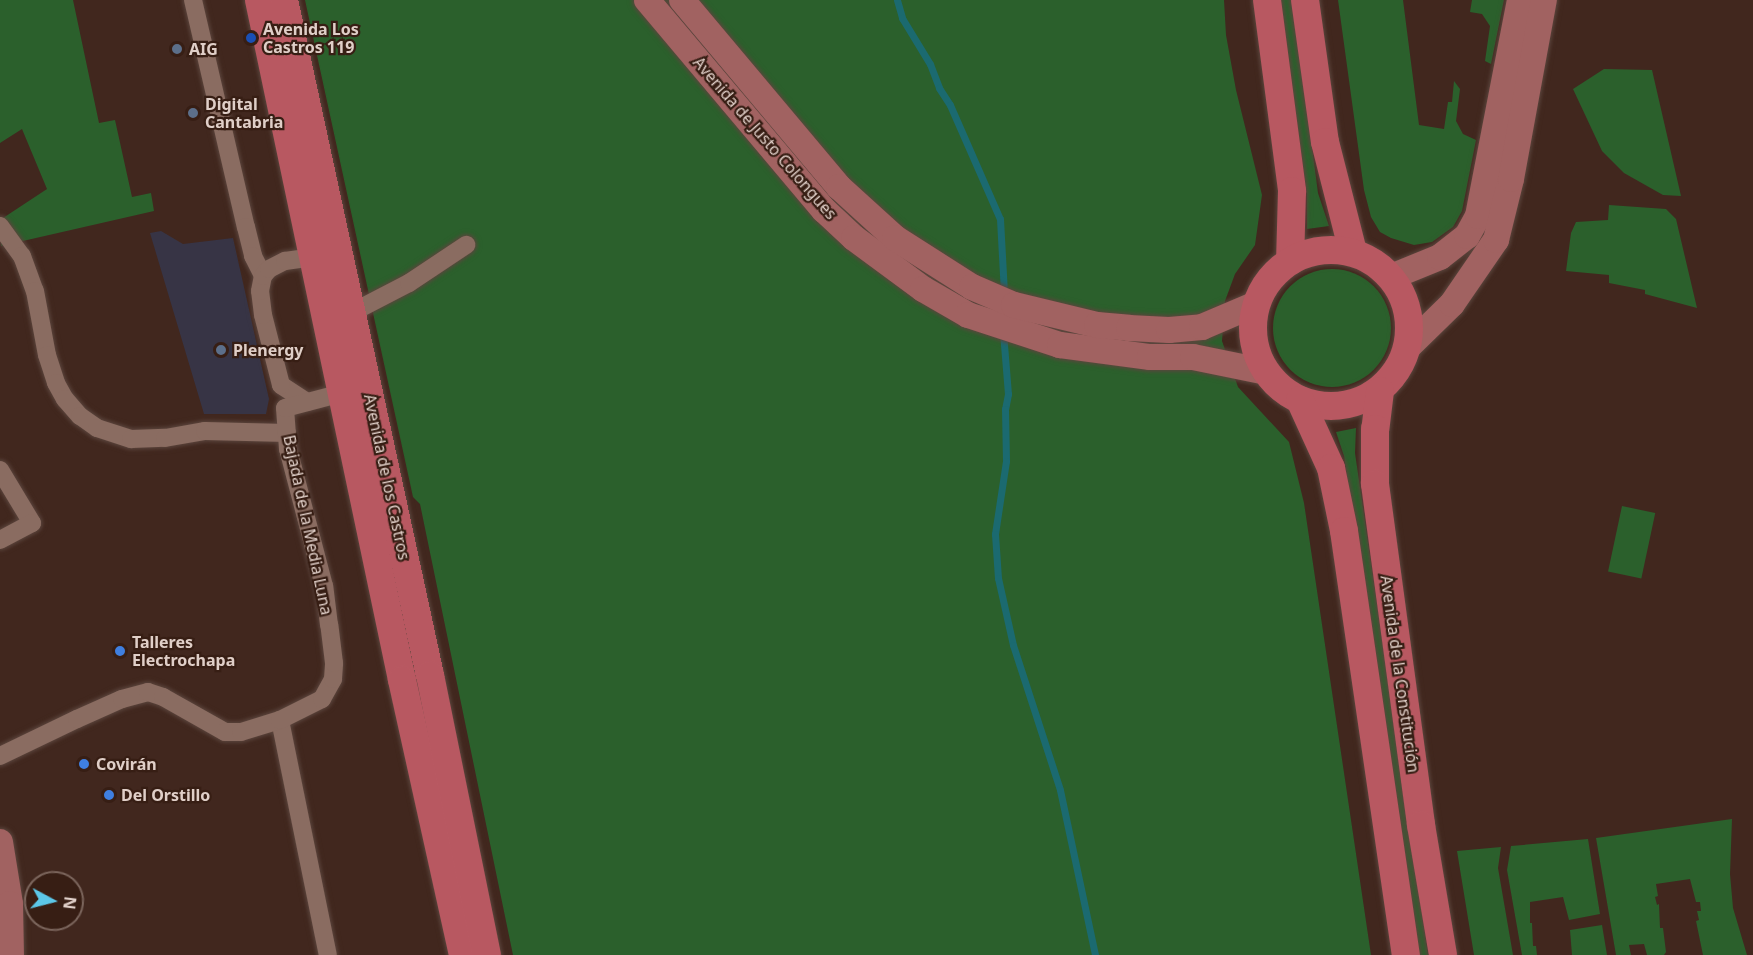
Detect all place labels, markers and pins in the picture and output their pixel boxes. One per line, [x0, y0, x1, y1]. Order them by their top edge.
place label: Avenida Los Castros 119 [263, 19, 359, 57]
marker: Avenida Los Castros 119 [244, 31, 258, 45]
place label: AIG [189, 39, 218, 59]
marker: AIG [170, 42, 184, 56]
place label: Digital Cantabria [205, 94, 283, 132]
marker: Digital Cantabria [186, 106, 200, 120]
place label: Plenergy [233, 340, 303, 360]
marker: Plenergy [214, 343, 228, 357]
place label: Talleres Electrochapa [132, 632, 235, 670]
marker: Talleres Electrochapa [113, 644, 127, 658]
place label: Covirán [96, 754, 157, 774]
marker: Covirán [77, 757, 91, 771]
place label: Del Orstillo [121, 785, 210, 805]
marker: Del Orstillo [102, 788, 116, 802]

